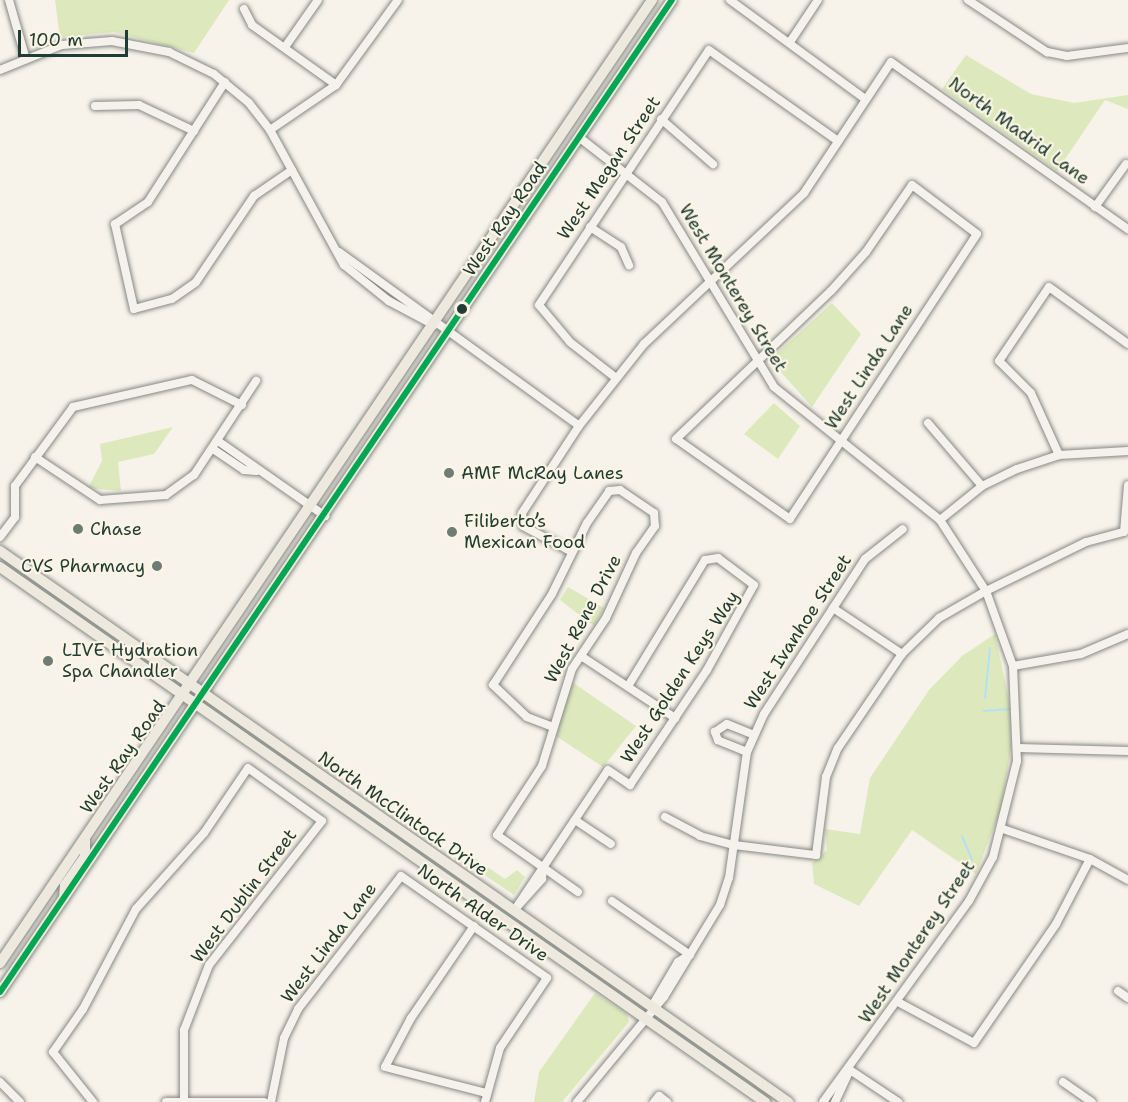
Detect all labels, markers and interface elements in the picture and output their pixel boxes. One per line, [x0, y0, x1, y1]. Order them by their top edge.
scale bar [21, 18, 130, 56]
text: 100 m [29, 28, 83, 52]
street label: North Madrid Lane [944, 73, 1094, 189]
street label: West Megan Street [553, 92, 665, 244]
street label: West Ray Road [459, 158, 551, 280]
street label: West Monterey Street [674, 200, 792, 376]
street label: West Linda Lane [820, 300, 918, 434]
unlabelled marker [456, 303, 468, 315]
place label: AMF McRay Lanes [461, 462, 624, 484]
marker: AMF McRay Lanes [442, 466, 456, 480]
place label: Filiberto’s Mexican Food [464, 511, 585, 554]
place label: Chase [90, 518, 142, 540]
marker: Chase [71, 522, 85, 536]
marker: Filiberto’s Mexican Food [445, 525, 459, 539]
street label: West Ivanhoe Street [740, 550, 856, 714]
street label: West Rene Drive [540, 551, 626, 687]
place label: CVS Pharmacy [21, 555, 145, 577]
marker: CVS Pharmacy [150, 559, 164, 573]
street label: West Golden Keys Way [616, 587, 744, 767]
place label: LIVE Hydration Spa Chandler [62, 640, 198, 682]
marker: LIVE Hydration Spa Chandler [39, 652, 57, 670]
street label: West Ray Road [76, 696, 170, 818]
street label: North McClintock Drive [314, 747, 492, 881]
street label: West Dublin Street [187, 825, 301, 967]
street label: West Monterey Street [854, 856, 980, 1028]
street label: North Alder Drive [413, 860, 553, 966]
street label: West Linda Lane [277, 879, 381, 1007]

